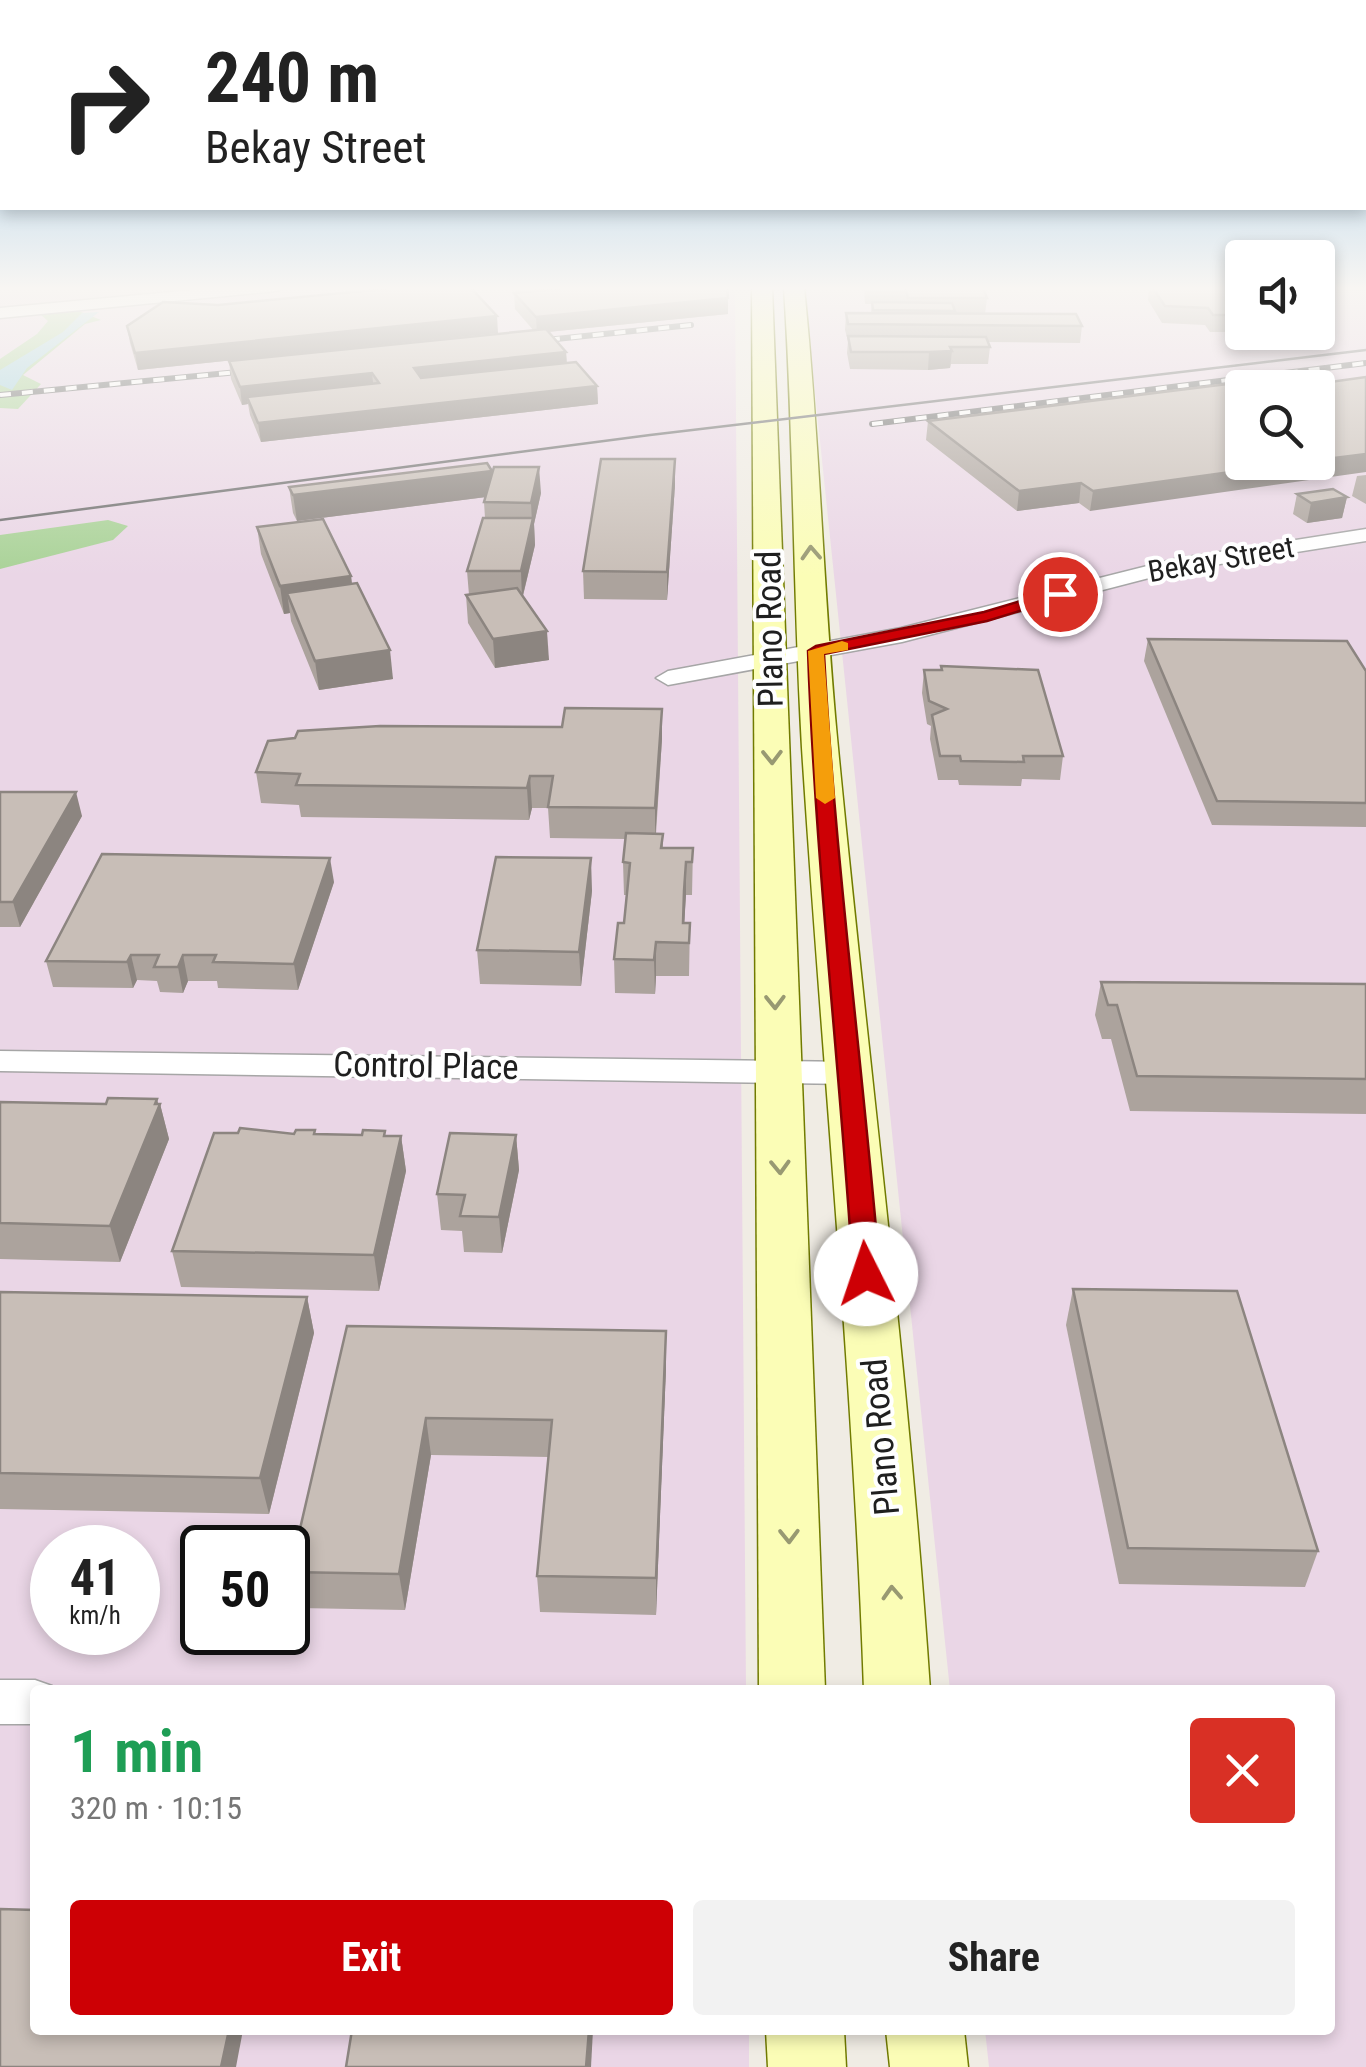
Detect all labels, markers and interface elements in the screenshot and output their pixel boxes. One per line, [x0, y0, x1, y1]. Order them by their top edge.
text: 240 m [205, 37, 379, 119]
icon: right [40, 40, 170, 170]
text: Bekay Street [205, 121, 427, 174]
map controls [1225, 240, 1335, 480]
button: sound [1225, 240, 1335, 350]
button: search [1225, 370, 1335, 480]
street label: Bekay Street [1145, 529, 1297, 589]
one-way arrow [801, 545, 822, 561]
street label: Plano Road [748, 550, 792, 708]
pin [1018, 552, 1103, 637]
icon: arrive [1033, 567, 1088, 622]
one-way arrow [761, 750, 783, 765]
one-way arrow [765, 995, 786, 1011]
street label: Control Place [333, 1044, 519, 1088]
one-way arrow [769, 1160, 790, 1176]
position arrow [814, 1222, 918, 1326]
street label: Plano Road [854, 1357, 908, 1517]
speed limit sign: 50 [180, 1525, 310, 1655]
one-way arrow [778, 1529, 799, 1545]
text: 41 [70, 1549, 120, 1607]
one-way arrow [882, 1584, 903, 1600]
text: km/h [69, 1601, 121, 1630]
text: 1 min [70, 1716, 203, 1787]
button: close [1190, 1718, 1295, 1823]
text: 320 m · 10:15 [70, 1789, 242, 1827]
button: Exit [70, 1900, 673, 2015]
button: Share [693, 1900, 1295, 2015]

